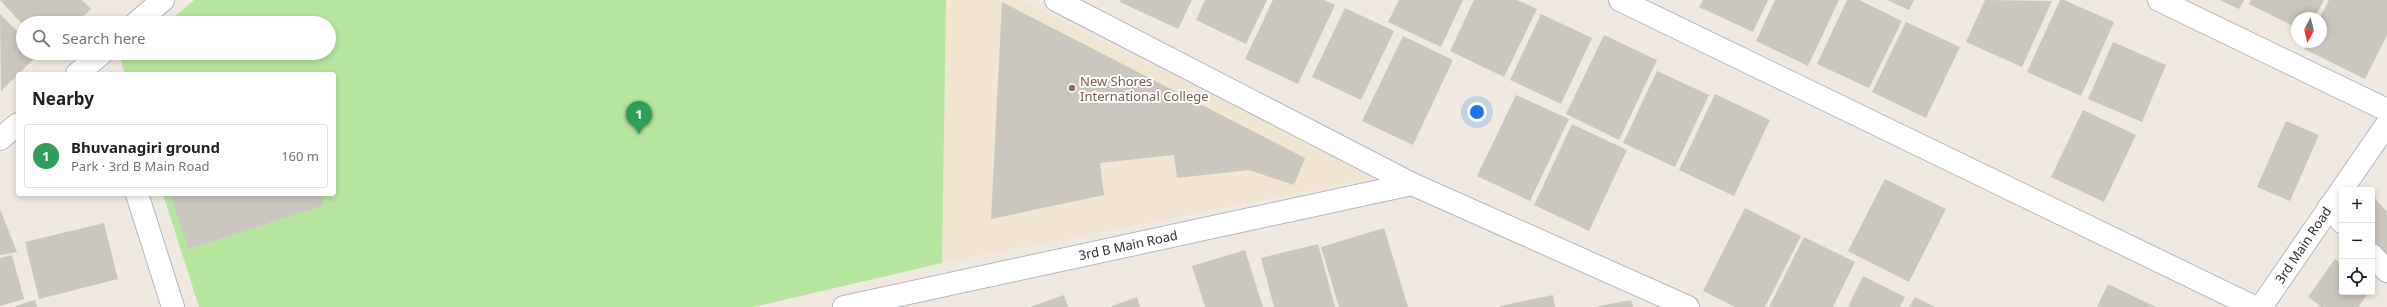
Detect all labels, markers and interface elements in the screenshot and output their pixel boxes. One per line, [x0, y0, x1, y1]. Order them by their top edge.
north arrow [2291, 12, 2327, 48]
search box [16, 16, 336, 60]
icon: search [30, 27, 52, 49]
text: Search here [62, 28, 145, 48]
place label: New Shores International College [1080, 72, 1209, 105]
marker: New Shores International College [1067, 83, 1077, 93]
text: Nearby [32, 87, 94, 110]
pin: 1 [626, 101, 652, 134]
your location [1467, 102, 1487, 122]
text: Bhuvanagiri ground [71, 137, 220, 157]
text: 1 [42, 147, 50, 165]
text: 160 m [281, 147, 319, 165]
text: Park · 3rd B Main Road [71, 157, 210, 175]
map controls [2339, 187, 2375, 295]
button: + [2339, 187, 2375, 223]
street label: 3rd Main Road [2271, 203, 2335, 287]
button: − [2339, 223, 2375, 259]
street label: 3rd B Main Road [1077, 226, 1179, 264]
button: locate [2339, 259, 2375, 295]

